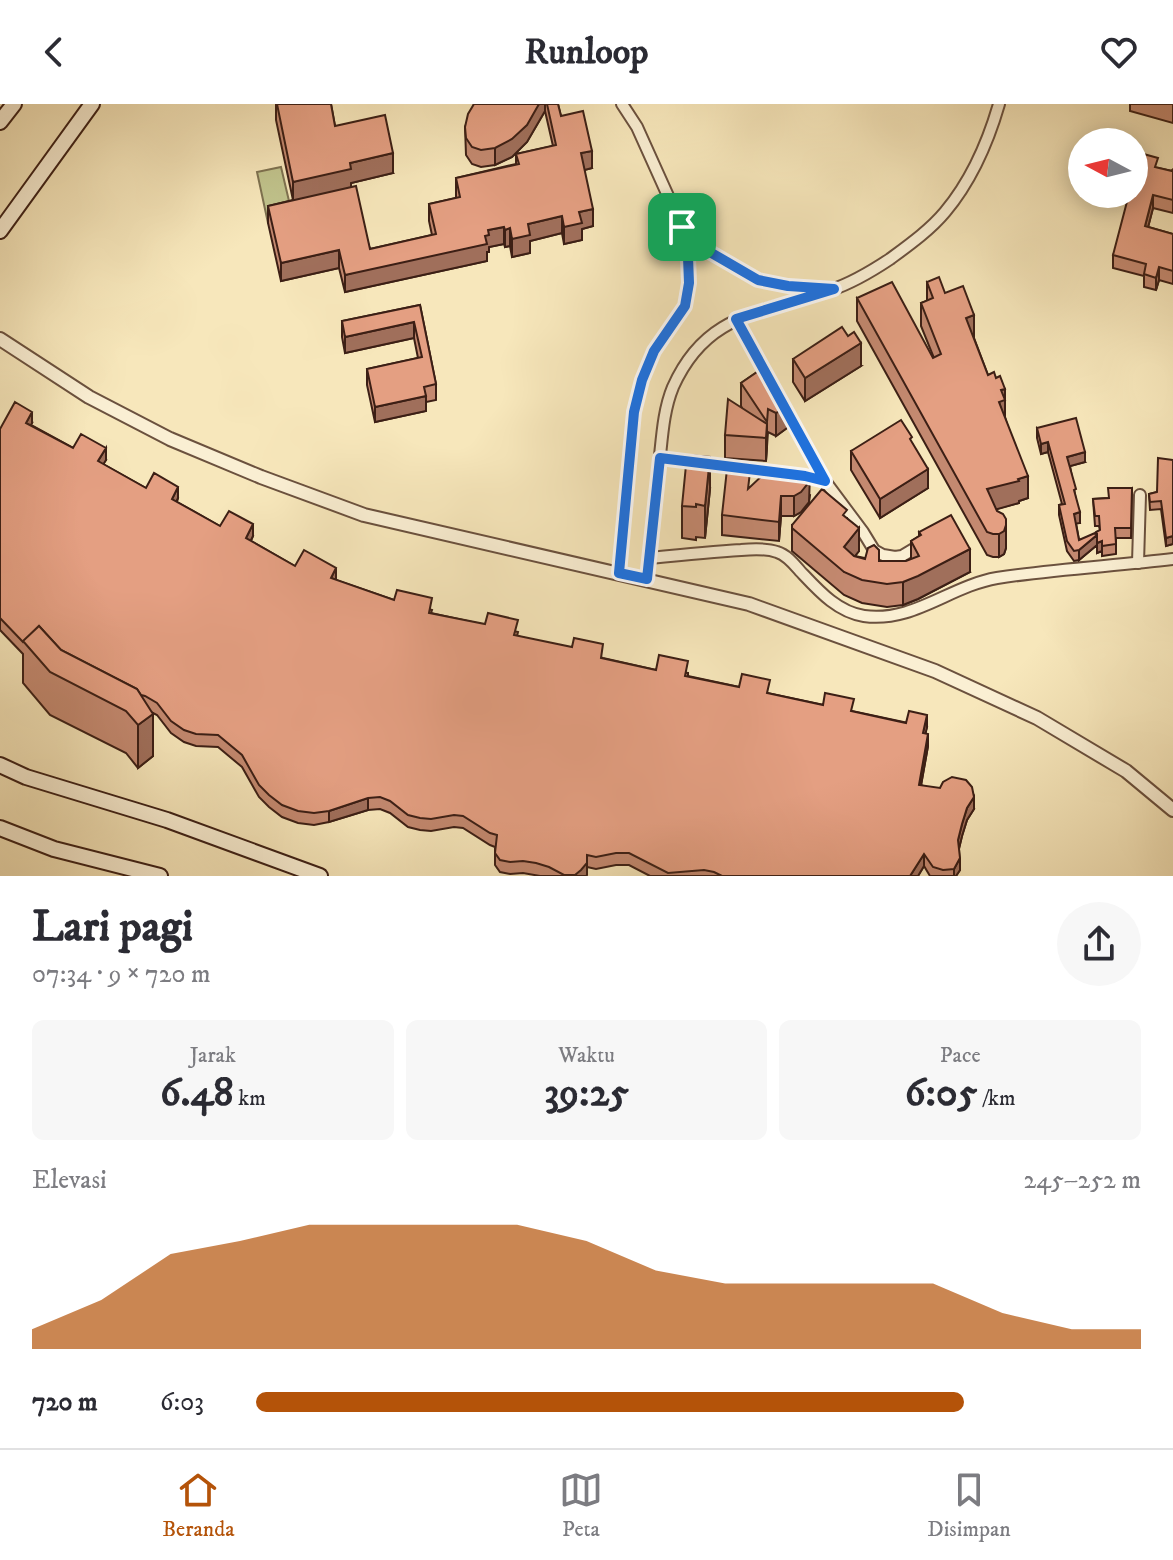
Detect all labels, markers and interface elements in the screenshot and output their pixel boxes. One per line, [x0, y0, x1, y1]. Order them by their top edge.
icon: back [32, 30, 76, 74]
text: Runloop [525, 30, 648, 75]
icon: heart [1097, 30, 1141, 74]
north arrow [1068, 128, 1148, 208]
map controls [1068, 128, 1148, 208]
pin [648, 193, 716, 261]
icon: arrive [660, 205, 704, 249]
text: Lari pagi [32, 900, 193, 955]
button: share [1057, 902, 1141, 986]
text: 07:34 · 9 × 720 m [32, 958, 211, 991]
text: Jarak [190, 1042, 236, 1069]
text: Waktu [558, 1042, 615, 1069]
text: Pace [940, 1042, 981, 1069]
text: 6.48 [160, 1069, 234, 1119]
text: 39:25 [544, 1069, 629, 1119]
text: 6:05 [905, 1069, 977, 1119]
text: km [234, 1085, 266, 1112]
text: /km [977, 1085, 1016, 1112]
text: Elevasi [32, 1164, 107, 1197]
text: 245–252 m [1023, 1164, 1141, 1197]
text: 720 m [32, 1386, 98, 1419]
text: 6:03 [160, 1386, 204, 1419]
tab: Beranda [162, 1468, 235, 1543]
tab: Peta [559, 1468, 603, 1543]
tab: Disimpan [927, 1468, 1011, 1543]

